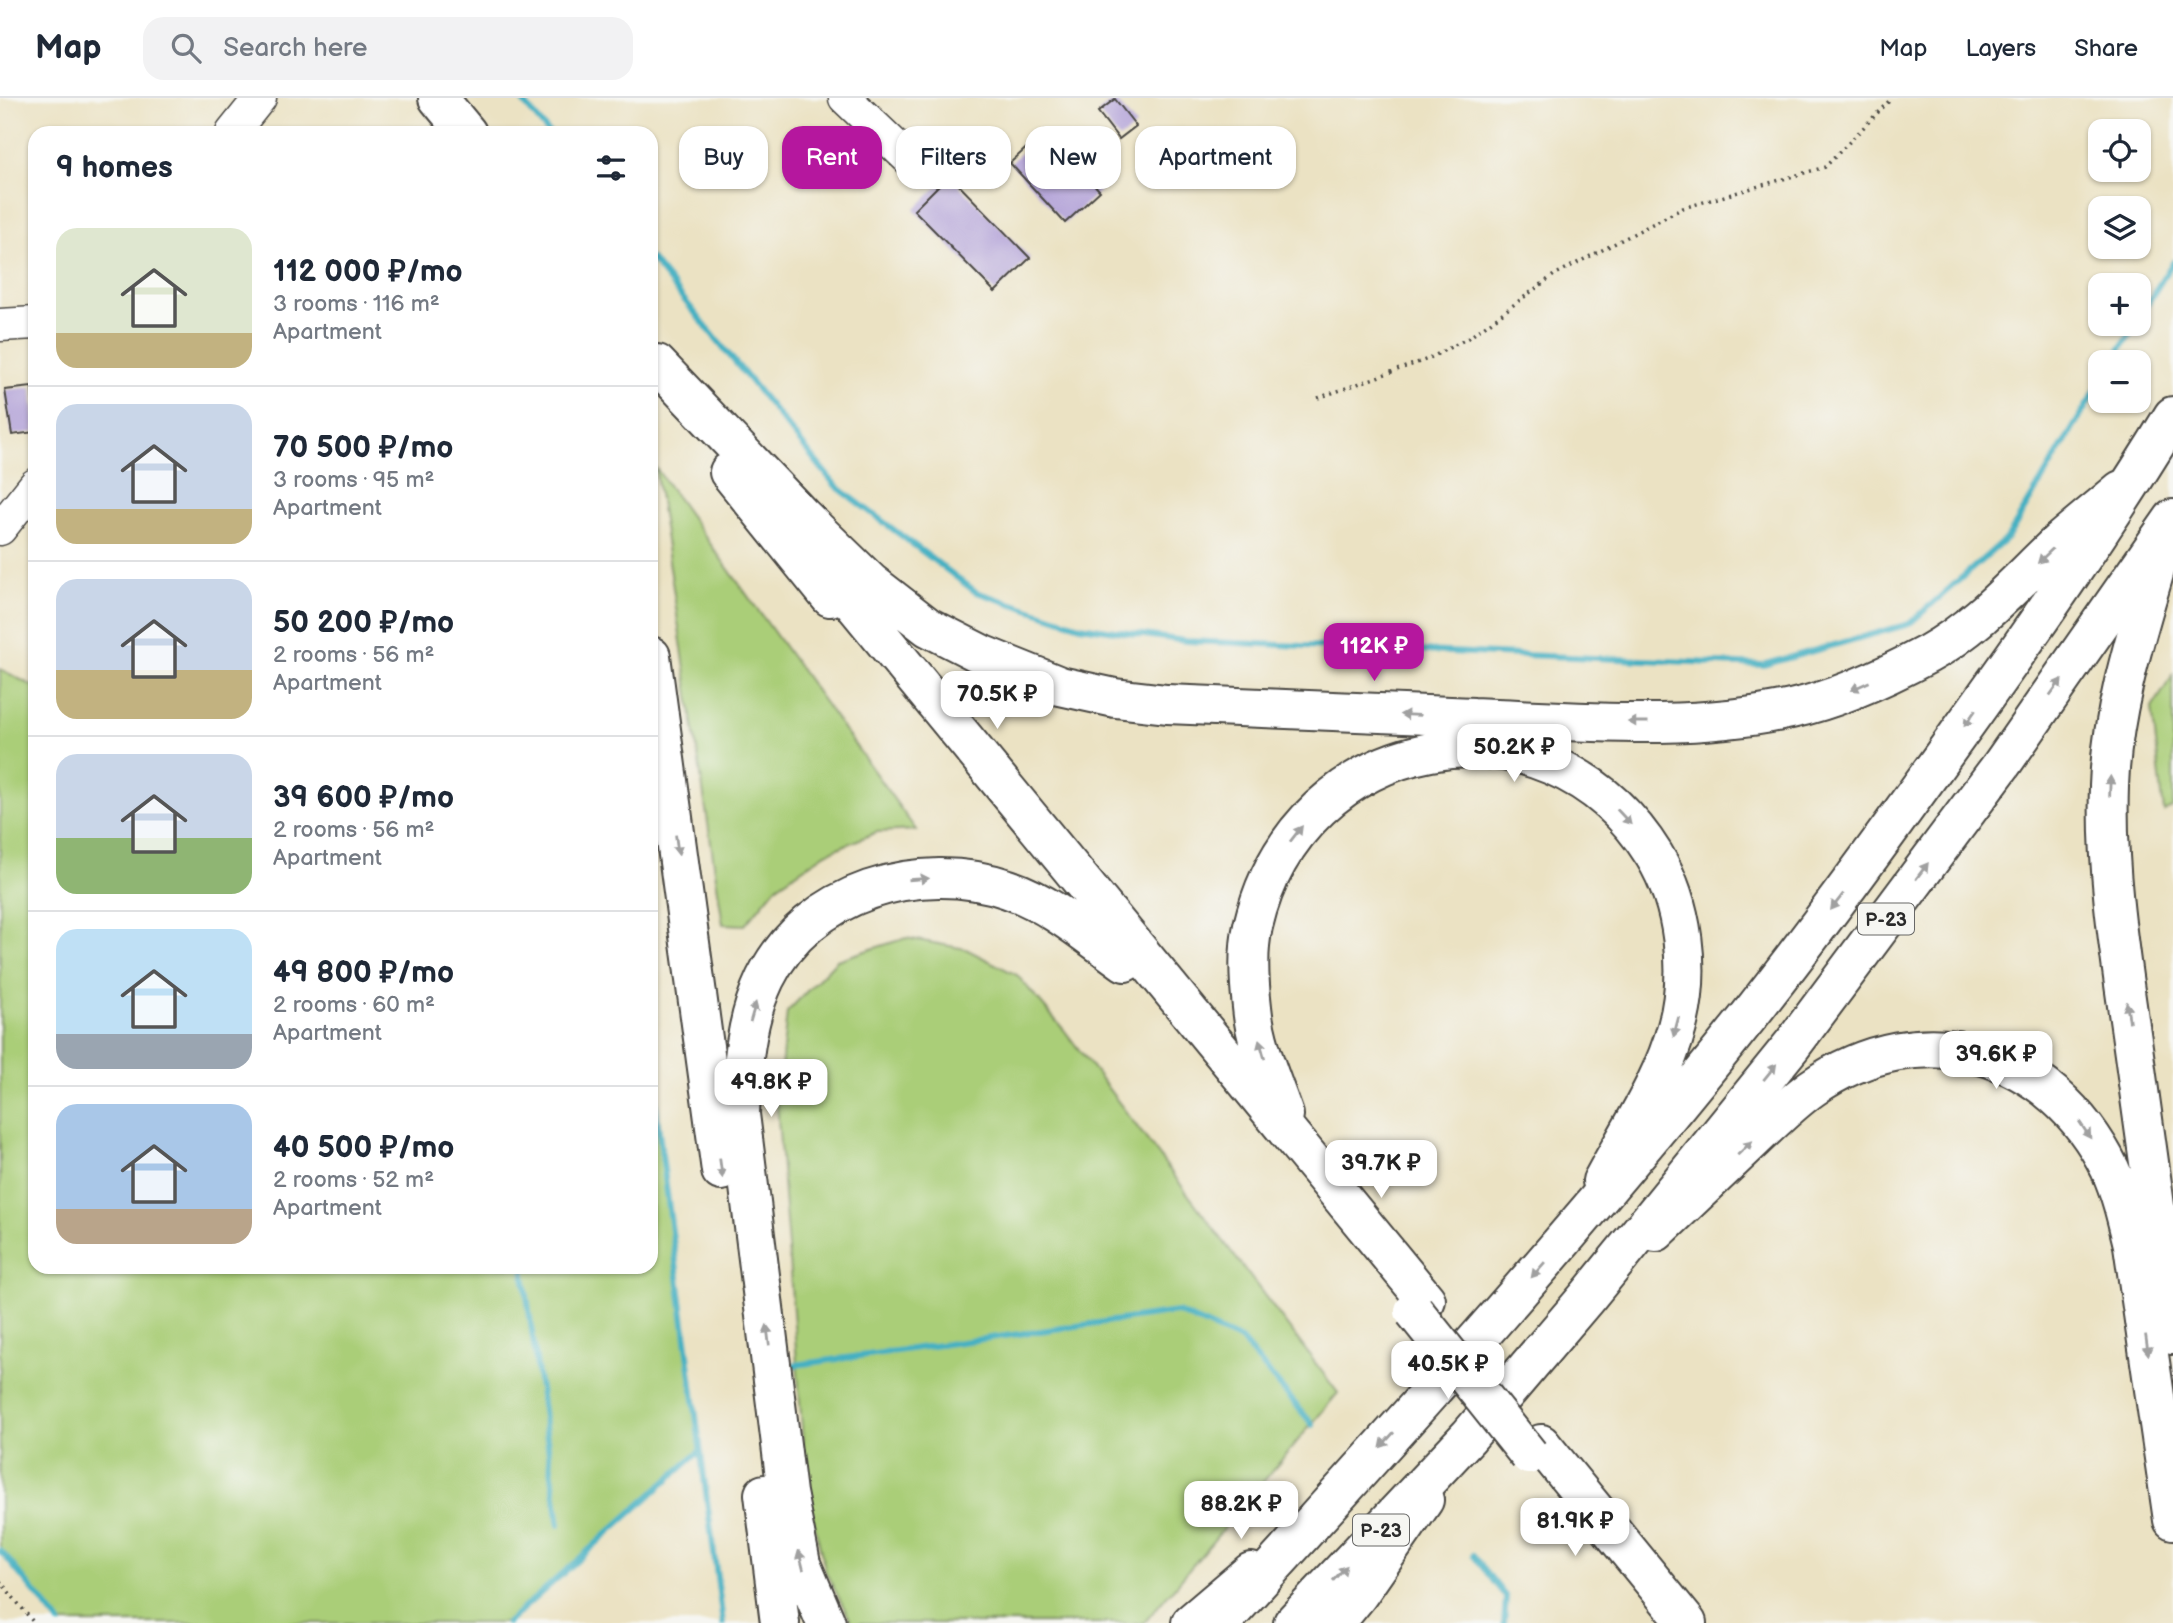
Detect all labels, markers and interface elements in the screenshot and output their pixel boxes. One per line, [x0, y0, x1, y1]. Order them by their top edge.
search box [143, 17, 633, 80]
text: Map [35, 28, 101, 68]
icon: search [167, 29, 205, 67]
text: Search here [223, 33, 367, 64]
text: Map [1879, 34, 1927, 63]
text: Layers [1965, 34, 2036, 63]
text: Share [2074, 34, 2138, 63]
map controls [2088, 119, 2151, 413]
button: locate [2088, 119, 2151, 182]
chip: Buy [679, 126, 768, 189]
chip: Rent [782, 126, 882, 189]
chip: Filters [896, 126, 1011, 189]
chip: New [1025, 126, 1121, 189]
chip: Apartment [1135, 126, 1296, 189]
icon: filters [592, 149, 630, 187]
text: 9 homes [56, 150, 173, 186]
button: layers [2088, 196, 2151, 259]
text: 112 000 ₽/mo [273, 254, 463, 290]
icon: home [112, 256, 196, 340]
button: + [2088, 273, 2151, 336]
text: 3 rooms · 116 m² [273, 290, 440, 318]
text: Apartment [273, 318, 382, 346]
button: − [2088, 350, 2151, 413]
text: 70 500 ₽/mo [273, 430, 453, 466]
icon: home [112, 432, 196, 516]
text: 3 rooms · 95 m² [273, 466, 434, 494]
text: Apartment [273, 494, 382, 522]
one-way arrow [2036, 548, 2053, 565]
text: 50 200 ₽/mo [273, 605, 454, 641]
icon: home [112, 607, 196, 691]
pin: 112K ₽ [1317, 624, 1431, 683]
text: 112K ₽ [1340, 632, 1408, 660]
text: 2 rooms · 56 m² [273, 641, 435, 669]
text: Apartment [273, 669, 382, 697]
pin: 70.5K ₽ [932, 672, 1062, 731]
one-way arrow [2049, 678, 2063, 696]
text: 70.5K ₽ [957, 680, 1037, 708]
one-way arrow [1850, 680, 1870, 692]
one-way arrow [1399, 709, 1421, 720]
one-way arrow [1963, 709, 1977, 727]
one-way arrow [1626, 716, 1648, 728]
pin: 50.2K ₽ [1449, 724, 1579, 784]
text: 50.2K ₽ [1473, 733, 1555, 761]
one-way arrow [2104, 774, 2115, 796]
text: 39 600 ₽/mo [273, 780, 454, 816]
icon: home [112, 782, 196, 866]
one-way arrow [1616, 808, 1632, 826]
text: 2 rooms · 56 m² [273, 816, 435, 844]
one-way arrow [1289, 825, 1304, 843]
one-way arrow [671, 834, 682, 856]
text: Apartment [273, 844, 382, 872]
one-way arrow [1915, 862, 1929, 880]
one-way arrow [908, 873, 930, 884]
one-way arrow [1829, 893, 1844, 911]
road number: Р-23 [1858, 904, 1914, 934]
text: 49 800 ₽/mo [273, 955, 454, 991]
icon: home [112, 957, 196, 1041]
text: 2 rooms · 60 m² [273, 991, 435, 1019]
one-way arrow [748, 1001, 758, 1022]
one-way arrow [2123, 1001, 2134, 1023]
one-way arrow [1670, 1017, 1681, 1039]
text: Apartment [273, 1019, 382, 1047]
pin: 39.6K ₽ [1931, 1032, 2061, 1091]
one-way arrow [1257, 1038, 1267, 1059]
text: 39.6K ₽ [1955, 1040, 2037, 1068]
pin: 49.8K ₽ [706, 1060, 836, 1119]
one-way arrow [1763, 1064, 1778, 1082]
text: 49.8K ₽ [730, 1068, 812, 1096]
one-way arrow [2078, 1120, 2091, 1139]
text: 40 500 ₽/mo [273, 1130, 454, 1166]
icon: home [112, 1132, 196, 1216]
pin: 39.7K ₽ [1316, 1140, 1446, 1200]
one-way arrow [1736, 1141, 1753, 1157]
text: 39.7K ₽ [1341, 1149, 1421, 1177]
one-way arrow [715, 1157, 726, 1179]
text: 2 rooms · 52 m² [273, 1166, 434, 1194]
text: Apartment [273, 1194, 382, 1222]
one-way arrow [1530, 1261, 1546, 1278]
one-way arrow [762, 1324, 773, 1346]
one-way arrow [2142, 1335, 2153, 1357]
pin: 40.5K ₽ [1383, 1342, 1513, 1401]
text: 40.5K ₽ [1407, 1350, 1489, 1378]
one-way arrow [1379, 1431, 1395, 1449]
pin: 88.2K ₽ [1176, 1482, 1306, 1541]
text: 88.2K ₽ [1200, 1490, 1282, 1518]
pin: 81.9K ₽ [1510, 1498, 1640, 1558]
text: 81.9K ₽ [1536, 1507, 1614, 1535]
road number: Р-23 [1353, 1514, 1409, 1546]
one-way arrow [795, 1549, 806, 1571]
one-way arrow [1331, 1565, 1347, 1582]

